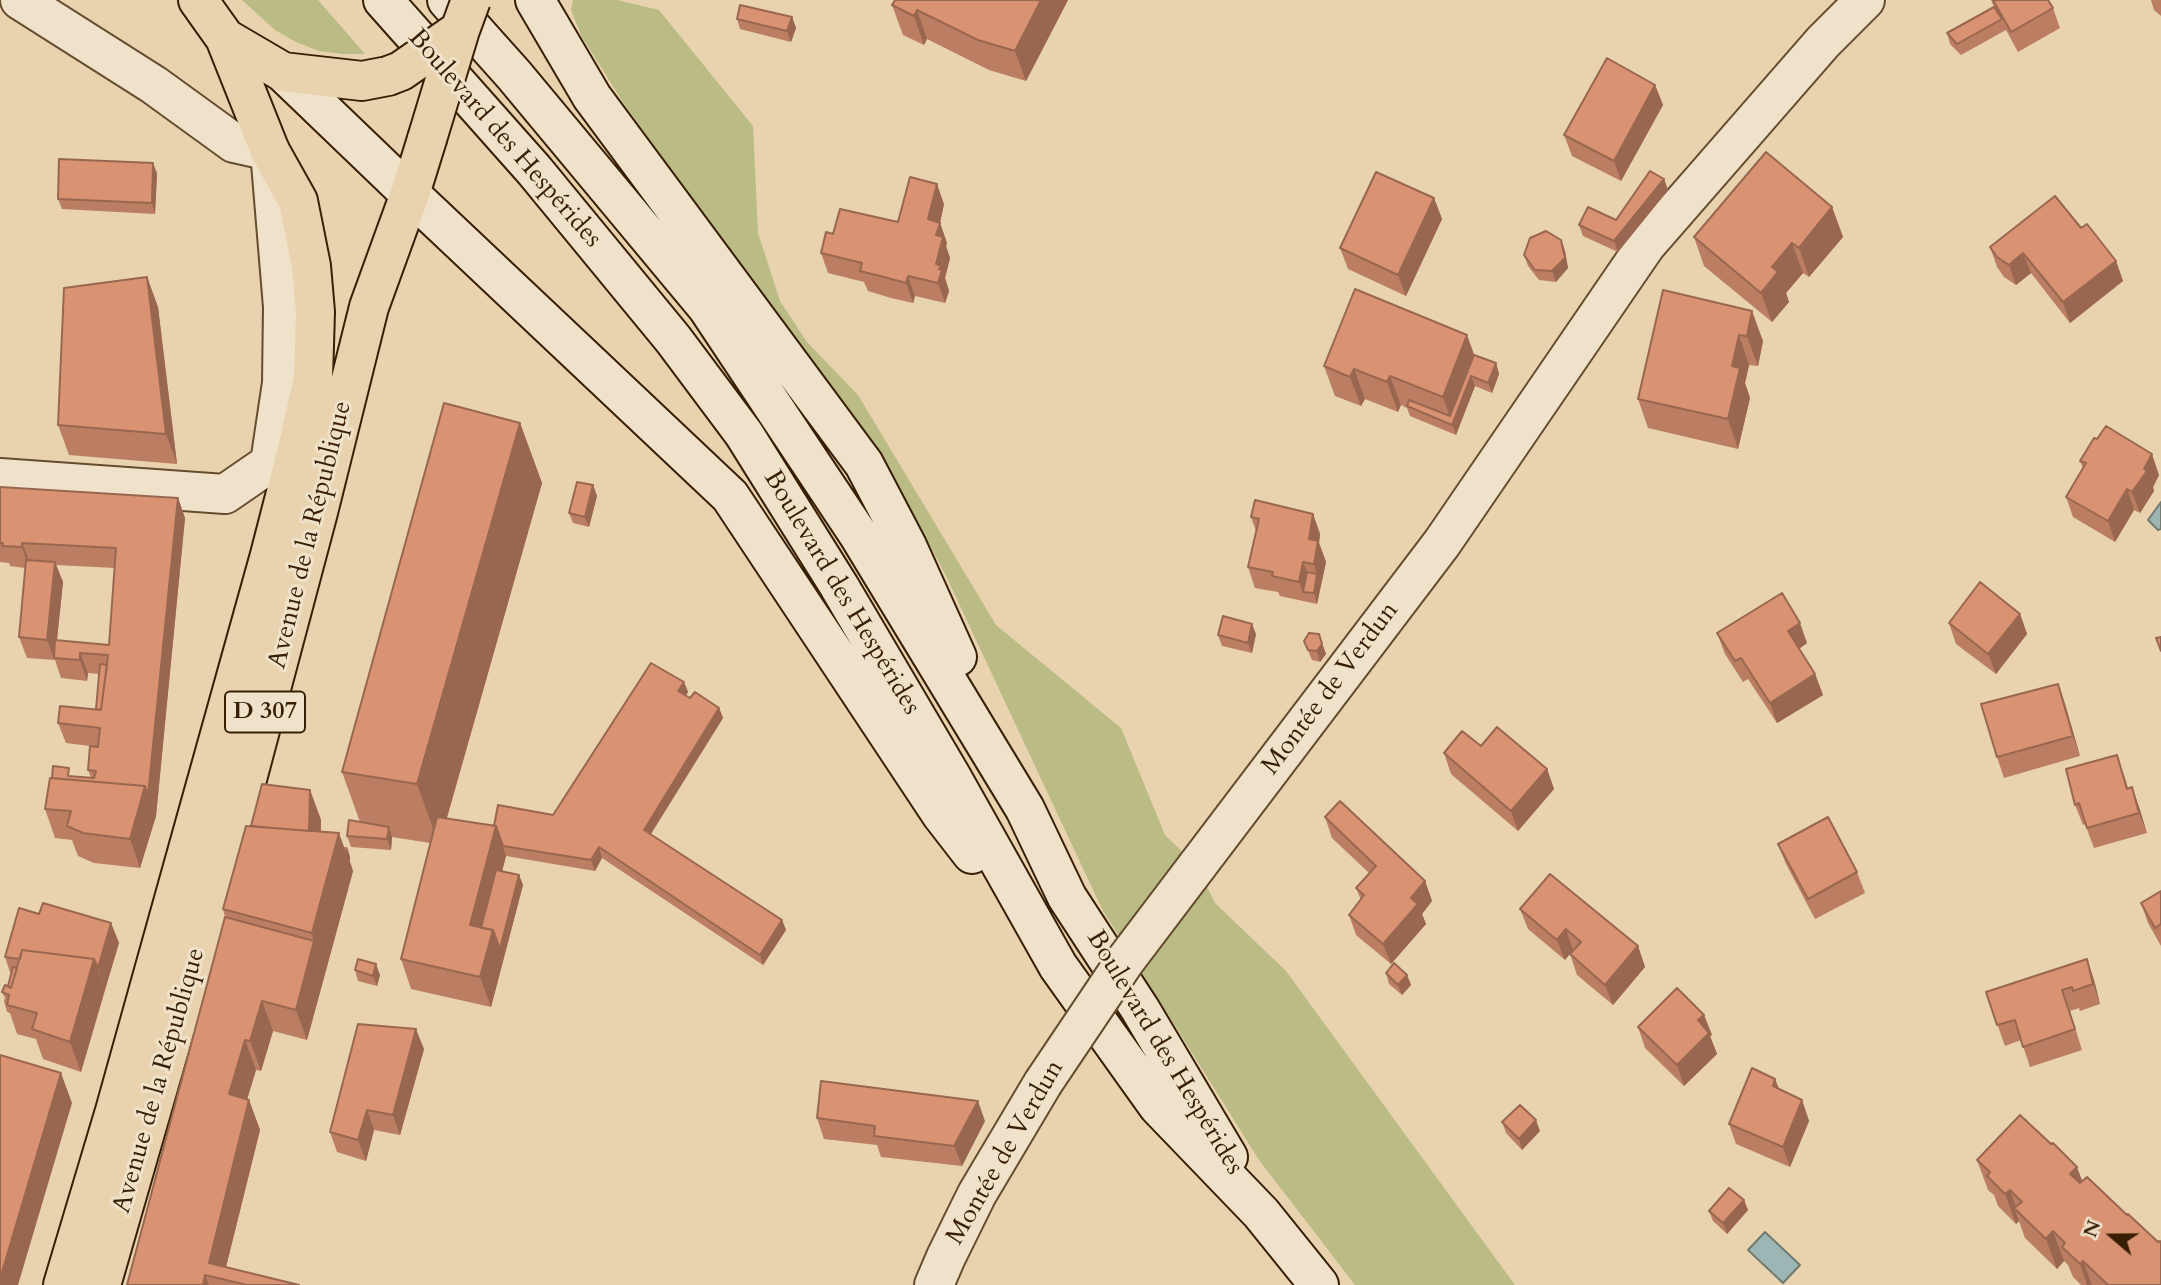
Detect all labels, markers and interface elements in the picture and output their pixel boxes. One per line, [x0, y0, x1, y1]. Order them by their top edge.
street label: Boulevard des Hespérides [401, 23, 607, 255]
street label: Avenue de la République [263, 398, 359, 672]
street label: Boulevard des Hespérides [756, 465, 926, 721]
street label: Montée de Verdun [1256, 597, 1406, 781]
road number: D 307 [225, 692, 305, 732]
street label: Boulevard des Hespérides [1079, 925, 1249, 1181]
street label: Avenue de la République [107, 945, 213, 1217]
street label: Montée de Verdun [940, 1055, 1072, 1251]
north arrow [2077, 1201, 2147, 1271]
text: N [2077, 1217, 2107, 1241]

